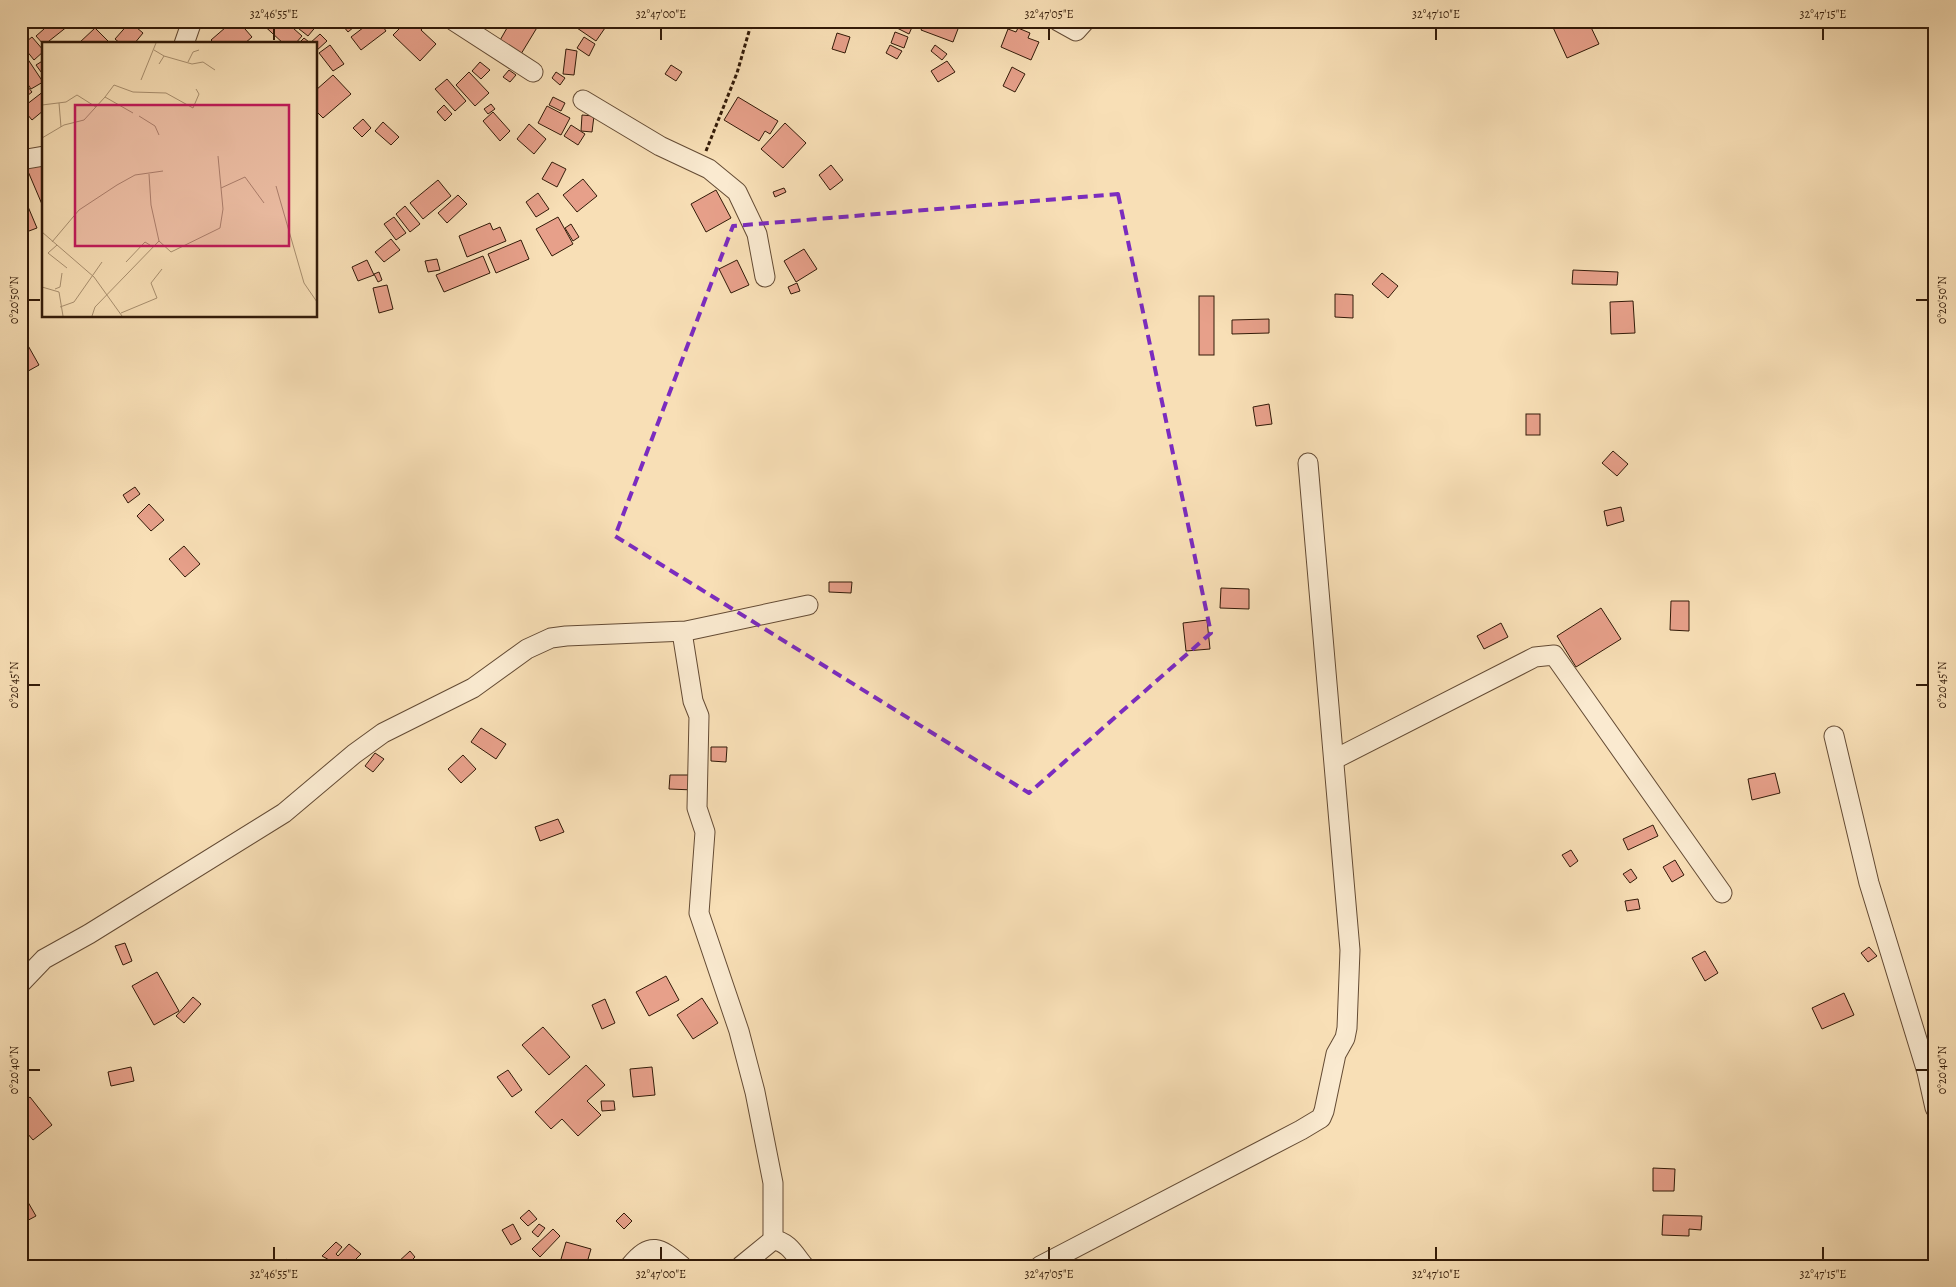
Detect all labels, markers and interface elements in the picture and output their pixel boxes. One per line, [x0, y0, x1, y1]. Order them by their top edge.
text: 32°46'55"E [250, 6, 298, 22]
text: 32°47'00"E [636, 6, 686, 22]
text: 32°47'05"E [1024, 6, 1074, 22]
text: 32°47'10"E [1412, 6, 1460, 22]
text: 32°47'15"E [1800, 6, 1846, 22]
inset map [42, 42, 318, 318]
text: 0°20'50"N [6, 276, 22, 324]
text: 0°20'50"N [1934, 276, 1950, 324]
text: 0°20'45"N [6, 661, 22, 709]
text: 0°20'45"N [1934, 661, 1950, 709]
text: 0°20'40"N [6, 1045, 22, 1094]
text: 0°20'40"N [1934, 1045, 1950, 1094]
text: 32°46'55"E [250, 1266, 298, 1282]
text: 32°47'00"E [636, 1266, 686, 1282]
text: 32°47'05"E [1024, 1266, 1074, 1282]
text: 32°47'10"E [1412, 1266, 1460, 1282]
text: 32°47'15"E [1800, 1266, 1846, 1282]

